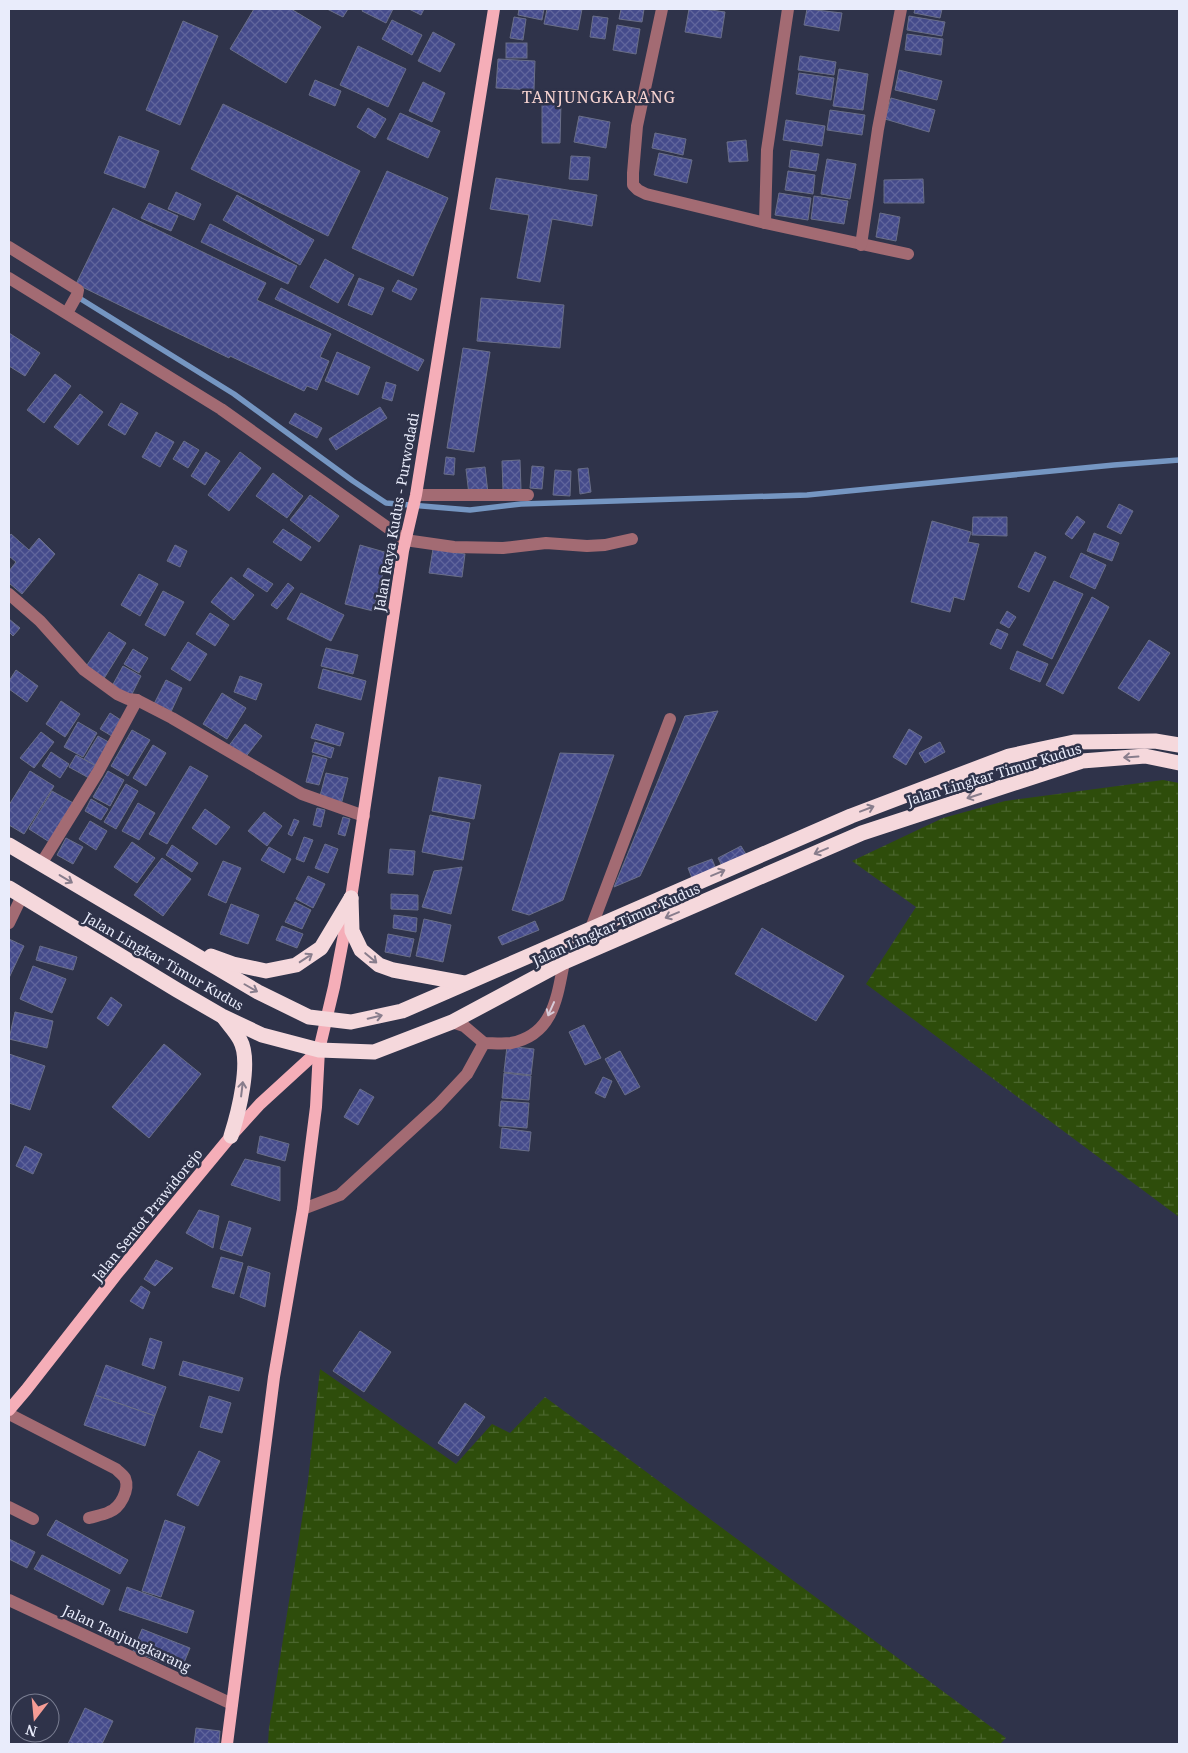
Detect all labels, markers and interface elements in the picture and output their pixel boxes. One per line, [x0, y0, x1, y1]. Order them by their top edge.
district label: TANJUNGKARANG [522, 86, 676, 108]
street label: Jalan Raya Kudus - Purwodadi [369, 411, 423, 614]
street label: Jalan Lingkar Timur Kudus [903, 738, 1084, 810]
one-way arrow [1123, 753, 1139, 762]
one-way arrow [967, 792, 983, 801]
one-way arrow [859, 804, 875, 813]
one-way arrow [814, 847, 829, 856]
one-way arrow [710, 868, 725, 878]
one-way arrow [58, 874, 72, 884]
street label: Jalan Lingkar Timur Kudus [528, 878, 703, 970]
street label: Jalan Lingkar Timur Kudus [80, 907, 247, 1015]
one-way arrow [665, 911, 680, 921]
one-way arrow [364, 952, 377, 964]
one-way arrow [298, 953, 312, 963]
one-way arrow [243, 983, 257, 993]
one-way arrow [546, 1001, 556, 1016]
one-way arrow [366, 1012, 382, 1021]
one-way arrow [237, 1081, 247, 1097]
street label: Jalan Sentot Prawidorejo [87, 1145, 207, 1286]
street label: Jalan Tanjungkarang [59, 1600, 195, 1676]
north arrow [10, 1693, 60, 1743]
text: N [23, 1720, 39, 1742]

